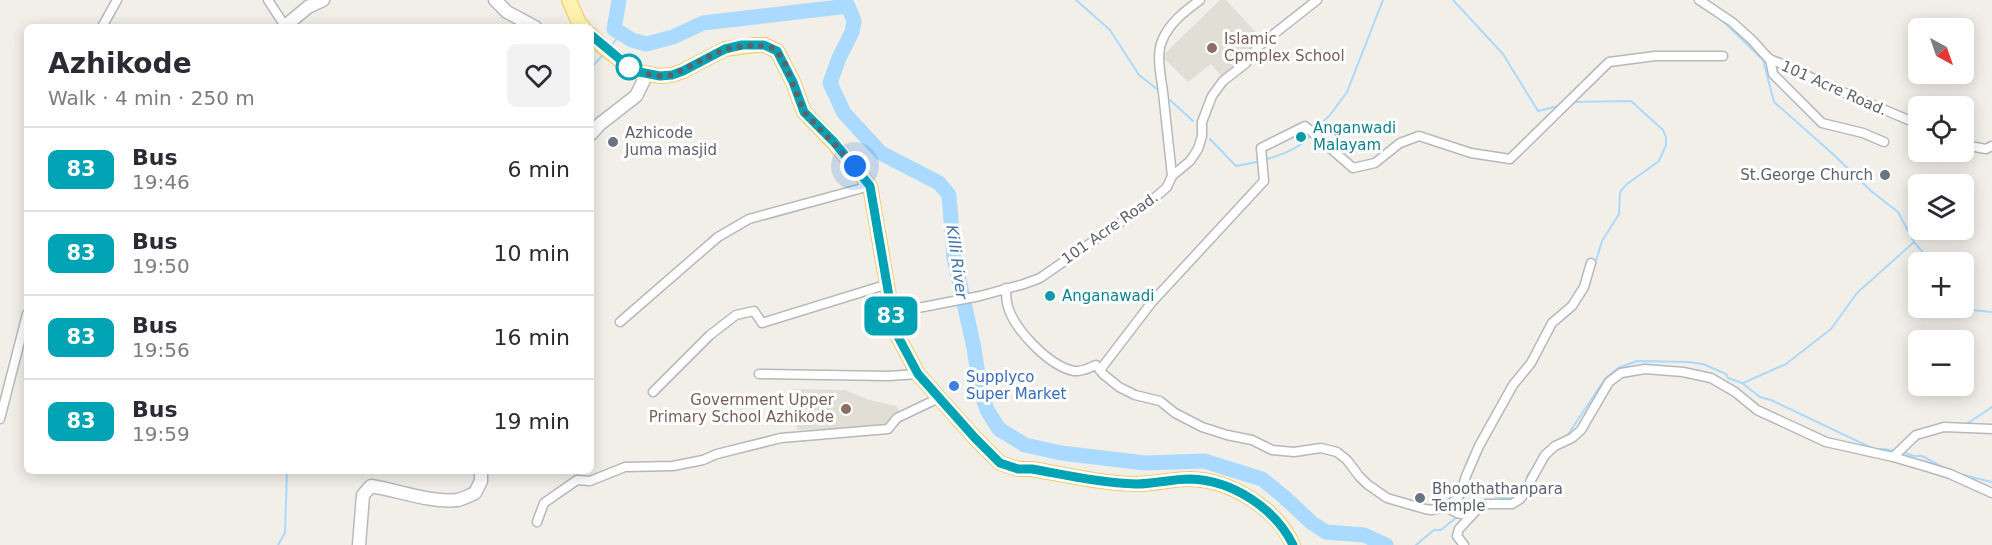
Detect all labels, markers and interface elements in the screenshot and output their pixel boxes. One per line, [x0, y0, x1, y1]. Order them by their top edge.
north arrow [1908, 18, 1974, 84]
map controls [1908, 18, 1974, 396]
place label: Islamic Cpmplex School [1224, 30, 1345, 65]
marker: Islamic Cpmplex School [1205, 41, 1219, 55]
button: heart [507, 44, 570, 107]
text: Azhikode [48, 47, 192, 80]
unlabelled marker [616, 54, 642, 80]
street label: 101 Acre Road. [1778, 57, 1890, 119]
text: Walk · 4 min · 250 m [48, 86, 255, 110]
button: locate [1908, 96, 1974, 162]
place label: Anganwadi Malayam [1313, 119, 1396, 154]
place label: Azhicode Juma masjid [624, 124, 717, 159]
marker: Anganwadi Malayam [1294, 130, 1308, 144]
marker: Azhicode Juma masjid [606, 135, 620, 149]
text: Bus [132, 145, 178, 170]
your location [840, 151, 870, 181]
text: 83 [66, 157, 96, 181]
text: 6 min [508, 157, 570, 182]
place label: St.George Church [1740, 166, 1873, 184]
marker: St.George Church [1878, 168, 1892, 182]
text: 19:46 [132, 170, 190, 194]
button: layers [1908, 174, 1974, 240]
street label: 101 Acre Road. [1058, 188, 1162, 268]
water label: Killi River [942, 224, 972, 302]
text: Bus [132, 229, 178, 254]
text: 83 [66, 241, 96, 265]
text: 10 min [494, 241, 570, 266]
button: + [1908, 252, 1974, 318]
text: 19:50 [132, 254, 190, 278]
place label: Anganawadi [1062, 287, 1154, 305]
marker: Anganawadi [1043, 289, 1057, 303]
line badge: 83 [864, 296, 918, 336]
text: 83 [876, 304, 906, 328]
text: Bus [132, 313, 178, 338]
text: 83 [66, 325, 96, 349]
text: 16 min [494, 325, 570, 350]
button: − [1908, 330, 1974, 396]
text: 19:56 [132, 338, 190, 362]
place label: Supplyco Super Market [966, 368, 1066, 403]
marker: Supplyco Super Market [947, 379, 961, 393]
place label: Government Upper Primary School Azhikode [649, 391, 835, 426]
text: Bus [132, 397, 178, 422]
marker: Government Upper Primary School Azhikode [839, 402, 853, 416]
text: 83 [66, 409, 96, 433]
text: 19 min [494, 409, 570, 434]
text: 19:59 [132, 422, 190, 446]
place label: Bhoothathanpara Temple [1431, 480, 1563, 515]
marker: Bhoothathanpara Temple [1413, 491, 1427, 505]

